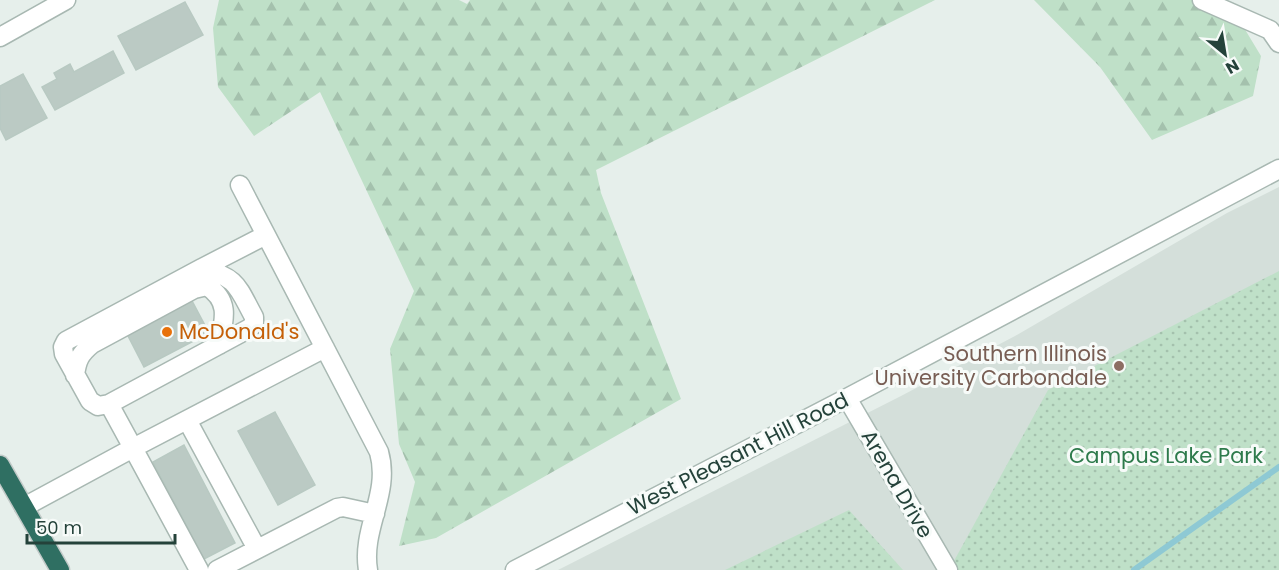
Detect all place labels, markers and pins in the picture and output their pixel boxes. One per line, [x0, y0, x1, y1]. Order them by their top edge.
place label: McDonald's [179, 317, 299, 346]
marker: McDonald's [160, 325, 174, 339]
place label: Southern Illinois University Carbondale [874, 339, 1107, 392]
marker: Southern Illinois University Carbondale [1112, 359, 1126, 373]

